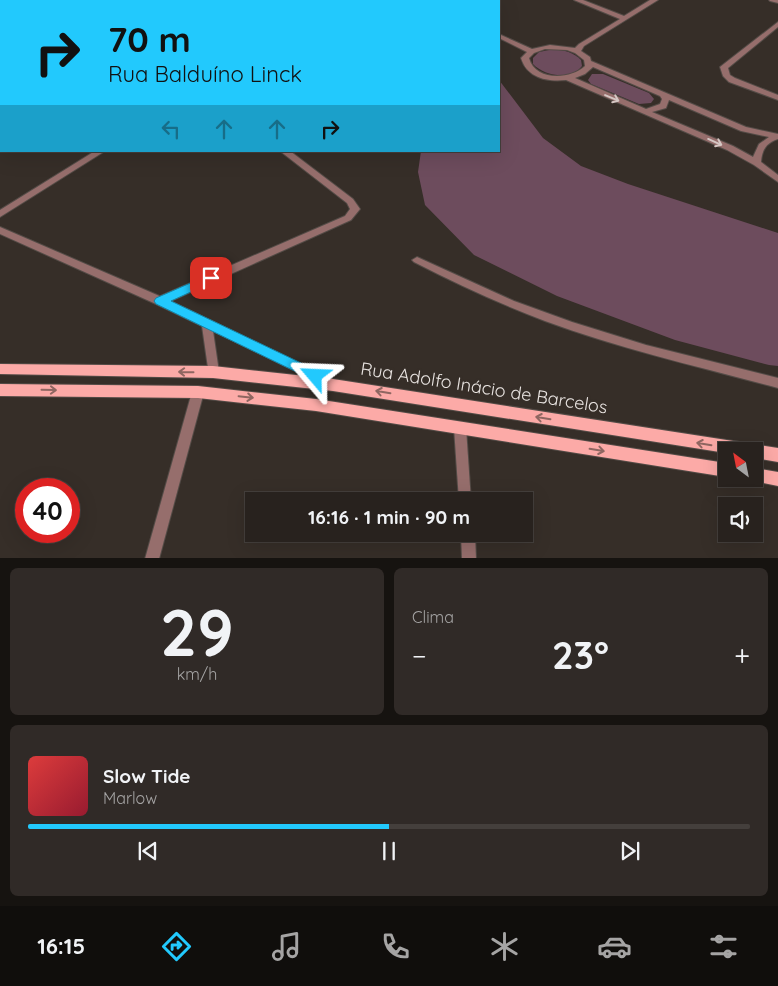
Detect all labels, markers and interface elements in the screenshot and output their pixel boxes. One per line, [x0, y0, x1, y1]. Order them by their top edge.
text: 70 m [108, 17, 191, 61]
icon: right [25, 20, 90, 85]
text: Rua Balduíno Linck [108, 60, 302, 88]
one-way arrow [605, 94, 620, 103]
icon: left [157, 115, 185, 143]
icon: ahead [210, 115, 238, 143]
icon: ahead [263, 115, 291, 143]
icon: right [316, 115, 344, 143]
one-way arrow [707, 137, 722, 147]
pin [190, 257, 232, 299]
icon: arrive [197, 264, 225, 292]
position arrow [288, 349, 340, 401]
street label: Rua Adolfo Inácio de Barcelos [359, 357, 609, 418]
one-way arrow [179, 367, 195, 376]
one-way arrow [40, 385, 56, 395]
one-way arrow [375, 387, 391, 397]
one-way arrow [238, 392, 254, 402]
one-way arrow [536, 413, 552, 423]
one-way arrow [696, 438, 712, 448]
north arrow [718, 442, 762, 488]
map controls [718, 442, 763, 542]
one-way arrow [589, 445, 605, 455]
speed limit sign: 40 [15, 478, 80, 543]
button: sound [718, 497, 763, 542]
text: 16:16 · 1 min · 90 m [308, 505, 470, 529]
text: 29 [160, 591, 234, 672]
text: Clima [412, 607, 454, 627]
text: 23° [552, 631, 609, 679]
text: − [412, 638, 427, 673]
text: + [734, 638, 750, 673]
text: km/h [177, 664, 217, 684]
text: Slow Tide [103, 764, 191, 788]
text: Marlow [103, 788, 157, 808]
icon: previous [134, 837, 162, 865]
icon: pause [375, 837, 403, 865]
icon: next [616, 837, 644, 865]
icon: directions [159, 929, 194, 964]
icon: music [269, 929, 304, 964]
icon: phone [378, 929, 413, 964]
icon: climate [487, 929, 522, 964]
icon: car [597, 929, 632, 964]
icon: filters [706, 929, 741, 964]
text: 16:15 [37, 932, 85, 960]

